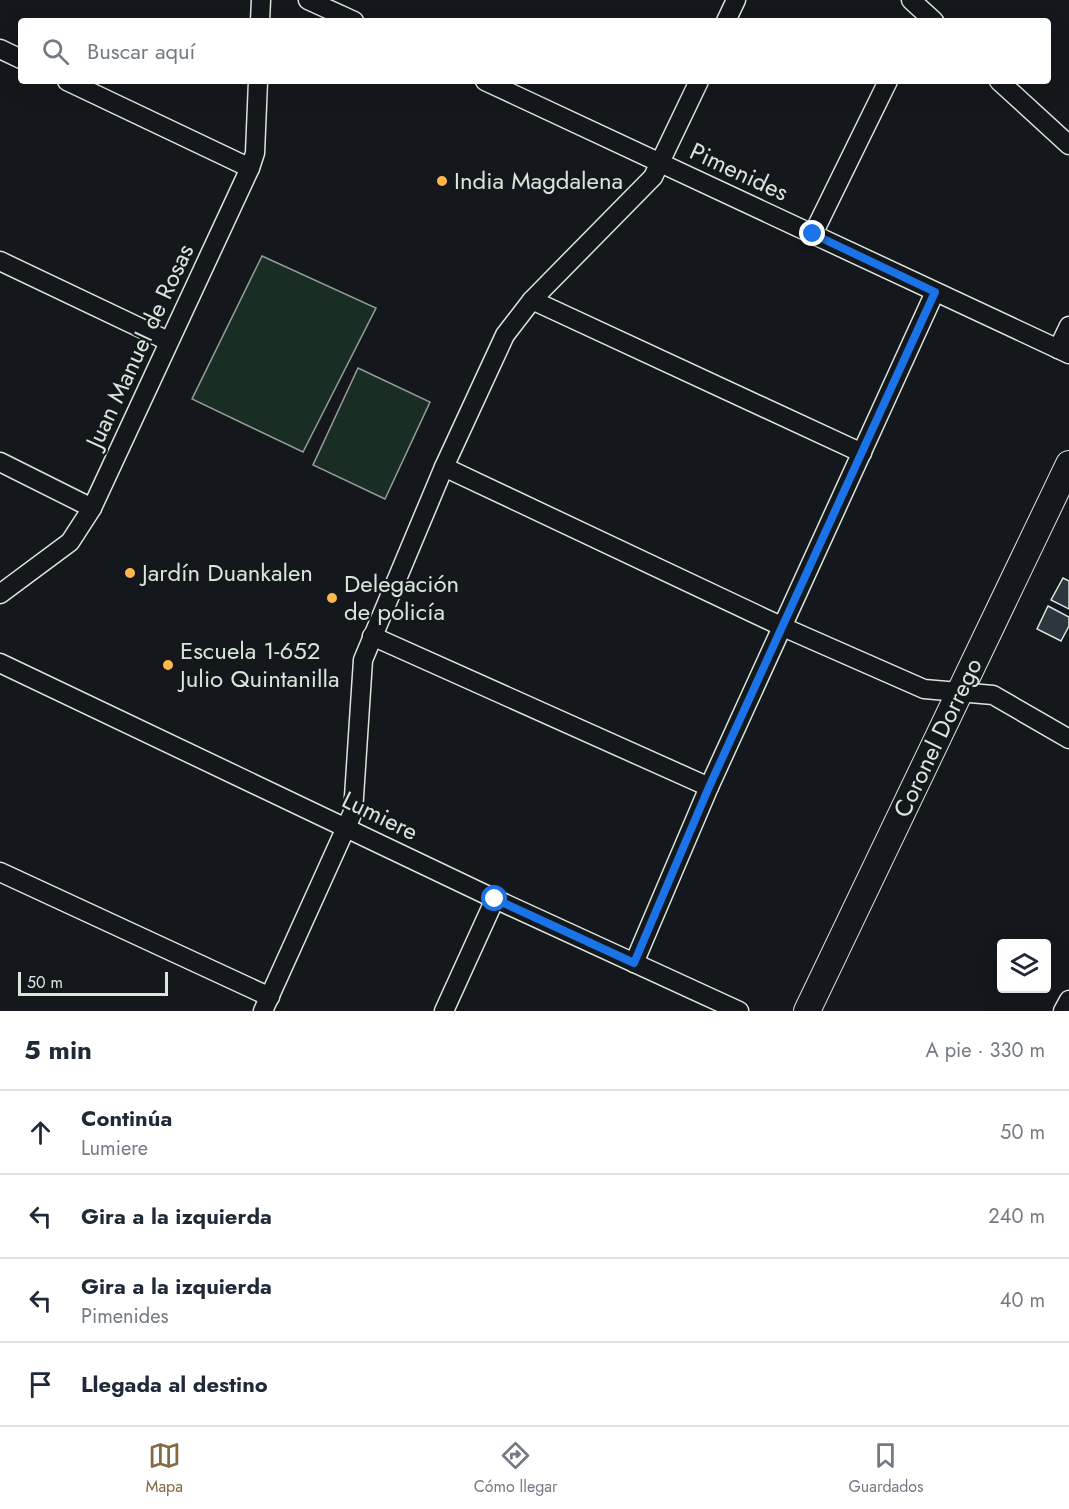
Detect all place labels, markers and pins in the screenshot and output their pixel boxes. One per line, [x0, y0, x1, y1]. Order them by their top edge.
place label: India Magdalena [454, 163, 623, 198]
marker: India Magdalena [435, 174, 449, 188]
place label: Jardín Duankalen [139, 555, 313, 590]
marker: Jardín Duankalen [123, 566, 137, 580]
place label: Delegación de policía [344, 566, 459, 629]
marker: Delegación de policía [325, 591, 339, 605]
place label: Escuela 1-652 Julio Quintanilla [177, 633, 340, 696]
marker: Escuela 1-652 Julio Quintanilla [161, 658, 175, 672]

